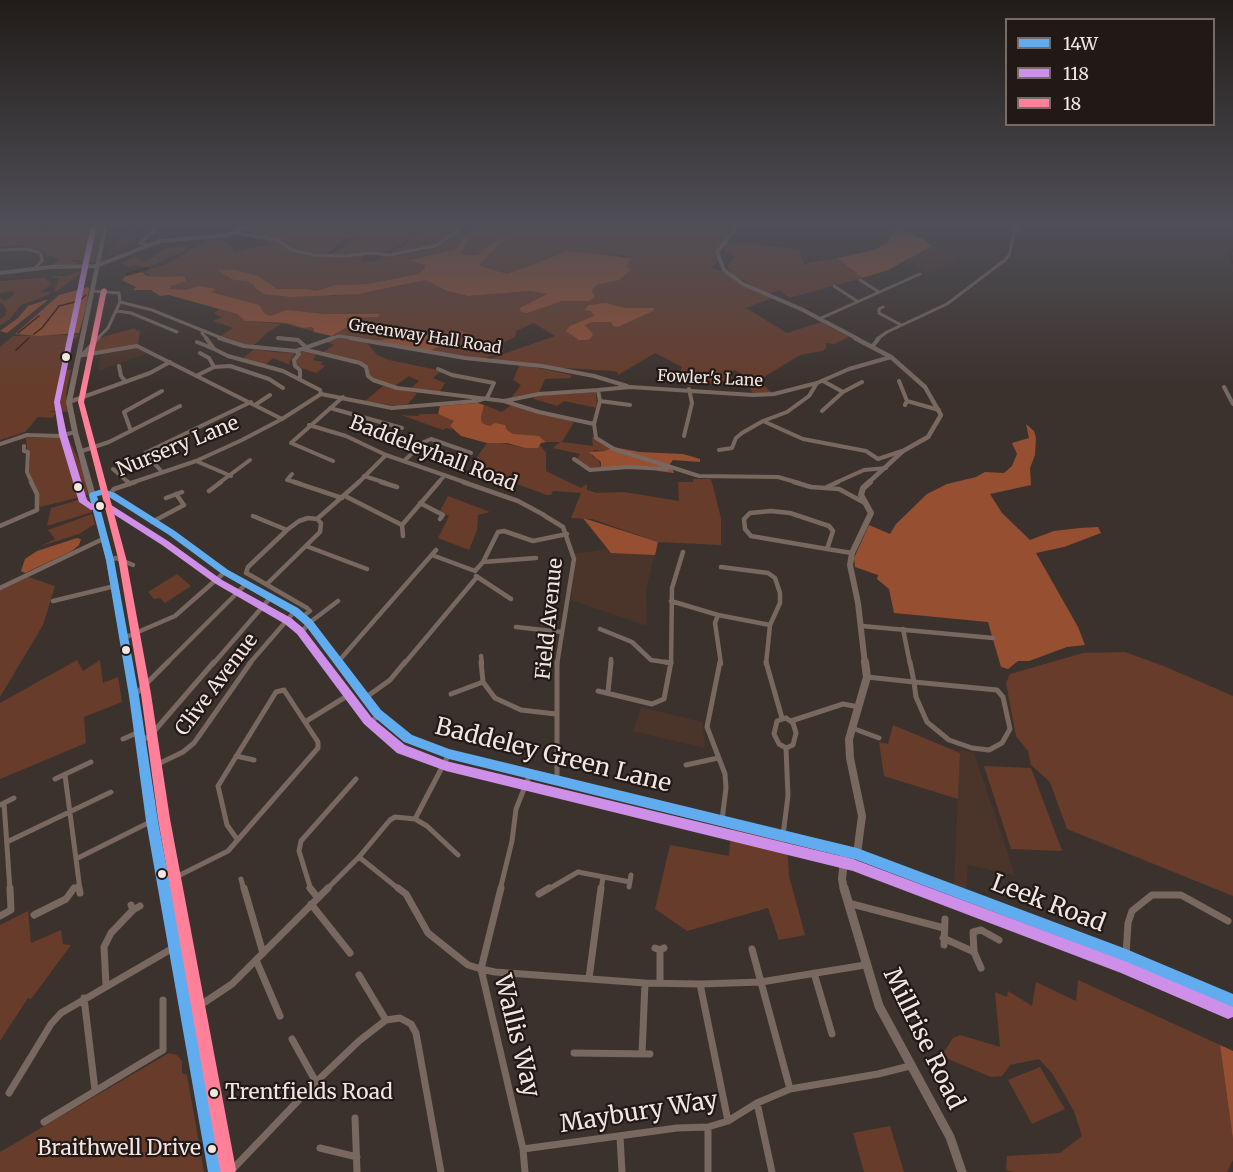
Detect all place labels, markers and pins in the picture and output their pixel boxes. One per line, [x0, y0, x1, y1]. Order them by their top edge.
unlabelled marker [60, 351, 72, 363]
unlabelled marker [72, 481, 84, 493]
unlabelled marker [94, 500, 106, 512]
unlabelled marker [120, 644, 132, 656]
unlabelled marker [156, 868, 168, 880]
place label: Trentfields Road [225, 1080, 393, 1106]
marker: Trentfields Road [208, 1087, 220, 1099]
place label: Braithwell Drive [37, 1136, 201, 1162]
marker: Braithwell Drive [206, 1143, 218, 1155]

